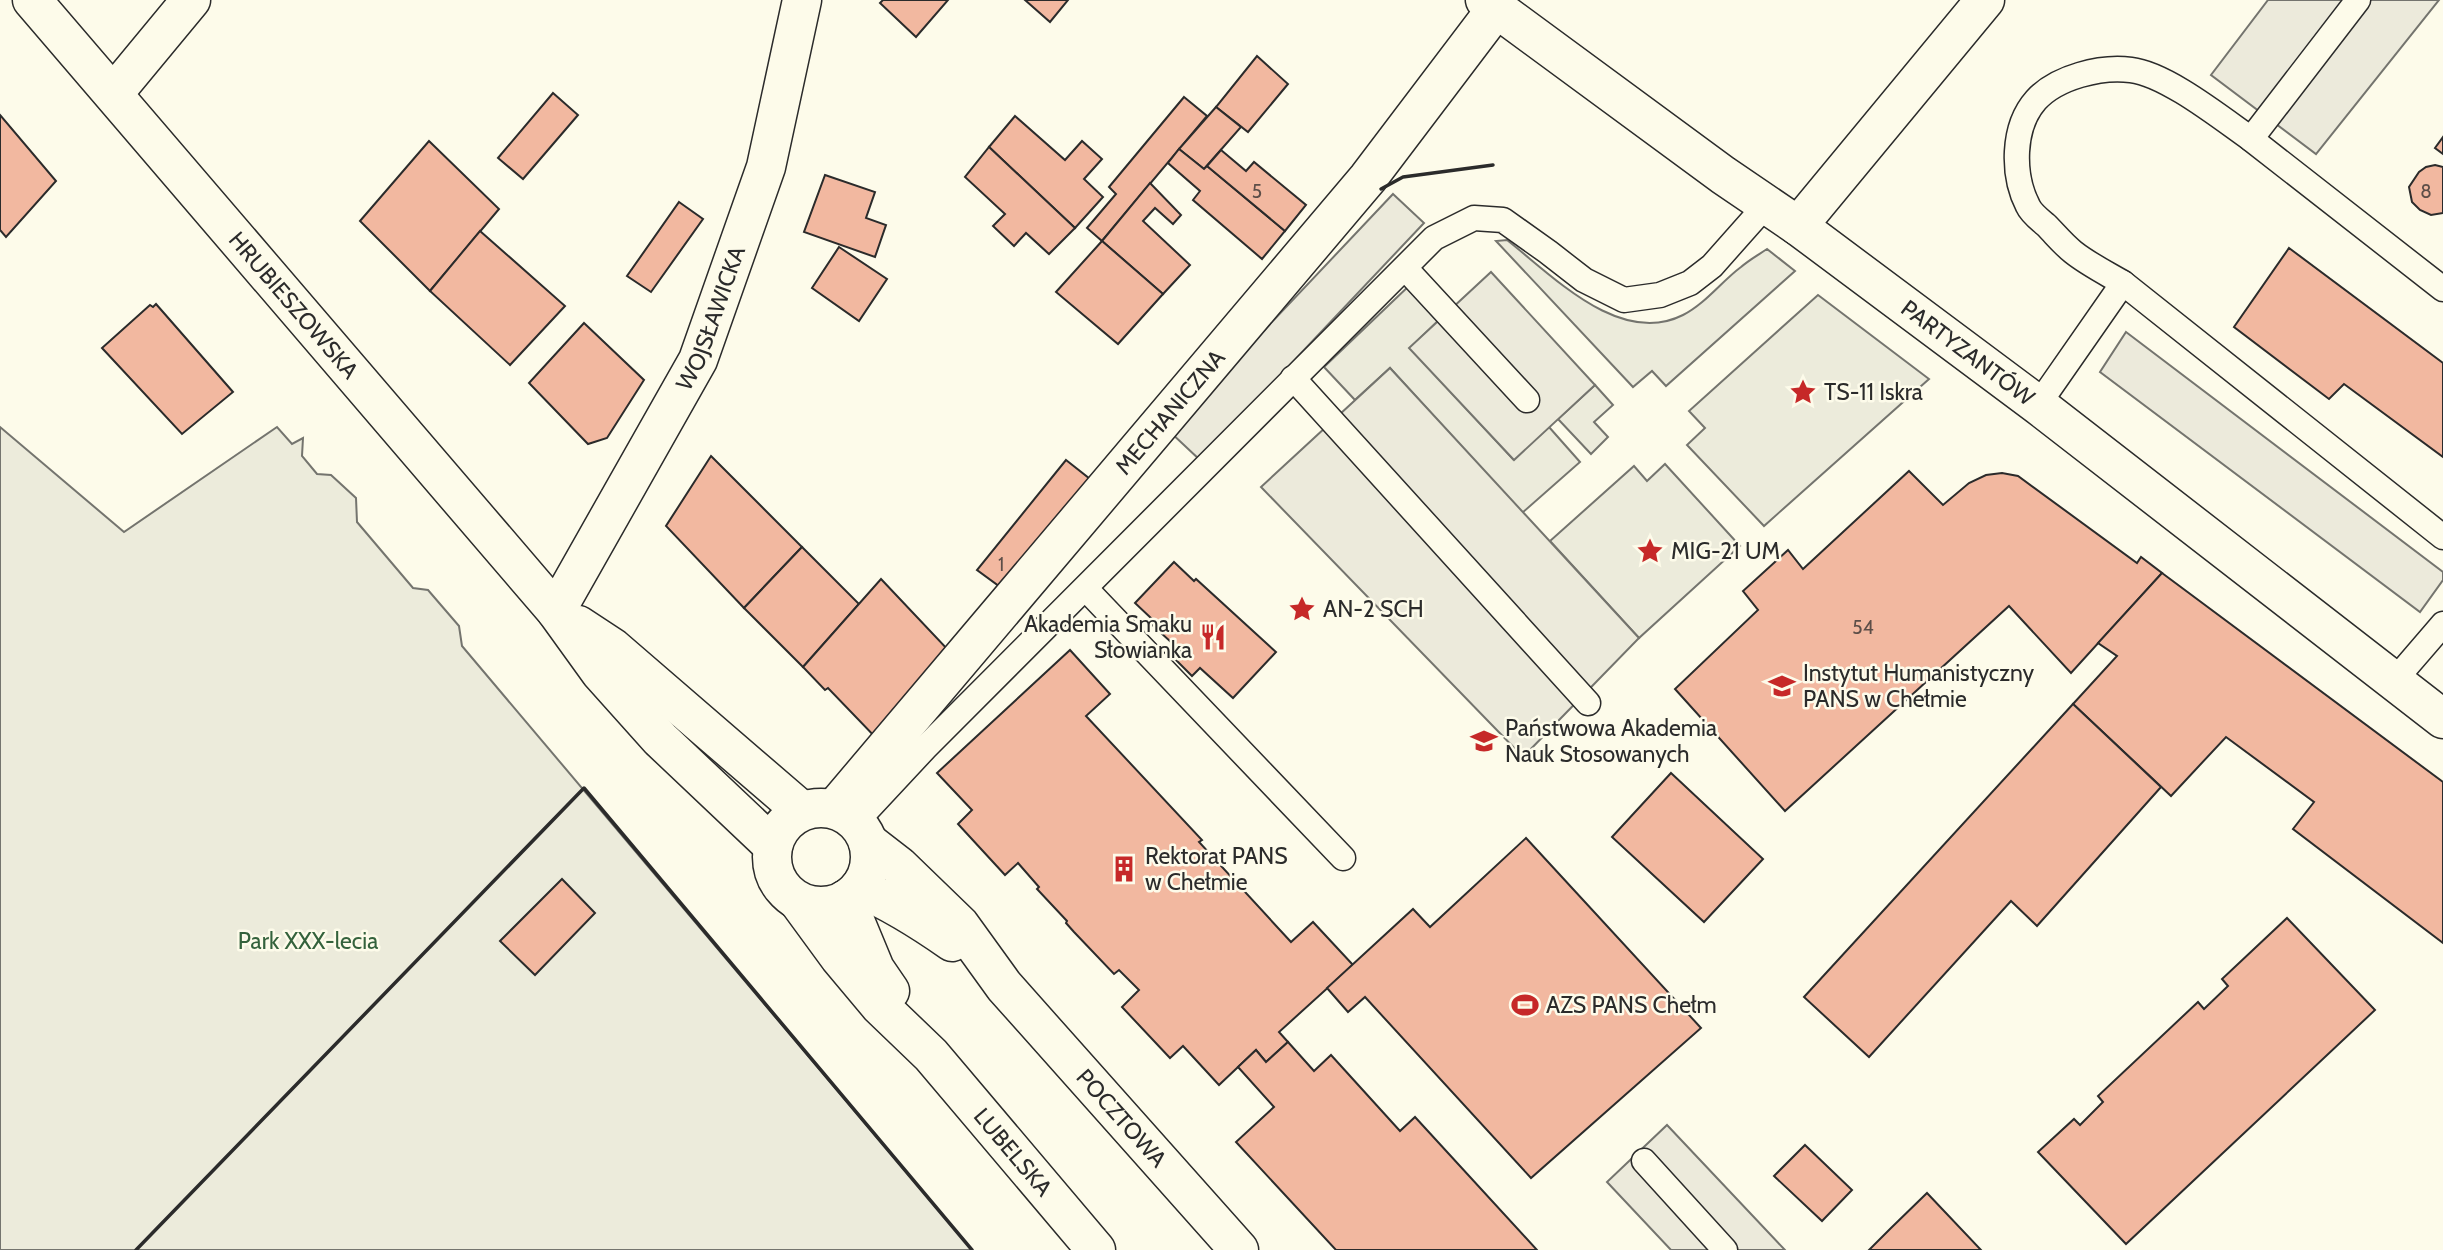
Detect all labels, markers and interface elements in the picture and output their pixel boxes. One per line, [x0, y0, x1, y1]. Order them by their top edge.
house number: 5 [1252, 180, 1262, 203]
house number: 8 [2420, 180, 2432, 203]
street label: HRUBIESZOWSKA [223, 226, 364, 384]
street label: WOJSŁAWICKA [670, 242, 751, 395]
street label: PARTYZANTÓW [1896, 294, 2040, 412]
street label: MECHANICZNA [1109, 344, 1231, 480]
place icon: TS-11 Iskra [1788, 377, 1818, 407]
place label: TS-11 Iskra [1824, 378, 1923, 406]
place icon: MIG-21 UM [1635, 536, 1665, 566]
place label: MIG-21 UM [1671, 537, 1780, 565]
house number: 1 [998, 553, 1004, 576]
place icon: AN-2 SCH [1287, 594, 1317, 624]
place label: AN-2 SCH [1323, 595, 1424, 623]
place label: Akademia Smaku Słowianka [1024, 610, 1192, 664]
house number: 54 [1852, 616, 1874, 639]
restaurant icon: Akademia Smaku Słowianka [1198, 622, 1228, 652]
place label: Instytut Humanistyczny PANS w Chełmie [1803, 659, 2035, 713]
school or university icon: Instytut Humanistyczny PANS w Chełmie [1767, 671, 1797, 701]
place label: Państwowa Akademia Nauk Stosowanych [1505, 714, 1717, 768]
school or university icon: Państwowa Akademia Nauk Stosowanych [1469, 726, 1499, 756]
place label: Rektorat PANS w Chełmie [1145, 842, 1288, 896]
building icon: Rektorat PANS w Chełmie [1109, 854, 1139, 884]
park label: Park XXX-lecia [238, 927, 378, 955]
sports icon: AZS PANS Chełm [1510, 990, 1540, 1020]
place label: AZS PANS Chełm [1546, 991, 1717, 1019]
street label: POCZTOWA [1070, 1063, 1173, 1173]
street label: LUBELSKA [968, 1102, 1058, 1202]

